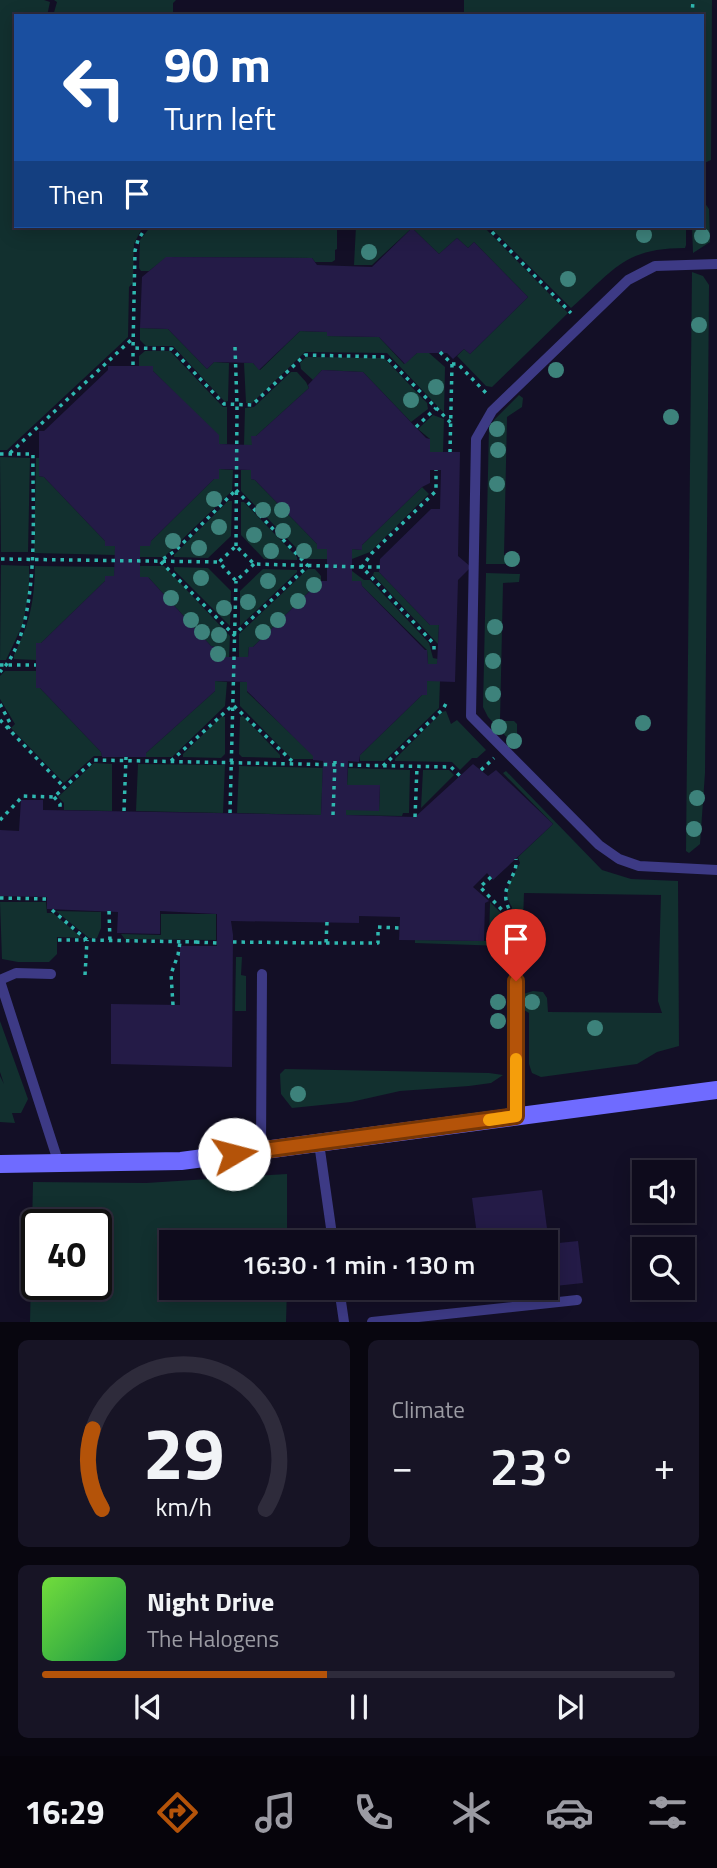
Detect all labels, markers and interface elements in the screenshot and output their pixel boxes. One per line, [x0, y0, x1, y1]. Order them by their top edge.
text: 90 m [164, 26, 271, 101]
icon: left [49, 42, 140, 133]
text: Turn left [164, 94, 276, 142]
text: Then [49, 175, 104, 214]
icon: arrive [118, 175, 156, 213]
pin [486, 909, 546, 981]
icon: arrive [497, 920, 535, 958]
position arrow [197, 1117, 271, 1191]
map controls [632, 1160, 695, 1300]
button: sound [632, 1160, 695, 1223]
speed limit sign: 40 [21, 1209, 112, 1300]
button: search [632, 1237, 695, 1300]
text: 16:30 · 1 min · 130 m [242, 1245, 475, 1284]
text: Climate [392, 1392, 465, 1427]
text: 29 [143, 1398, 225, 1508]
text: 23° [490, 1426, 577, 1505]
text: − [392, 1437, 413, 1495]
text: + [654, 1437, 675, 1495]
text: km/h [155, 1488, 212, 1526]
text: Night Drive [147, 1582, 274, 1621]
text: The Halogens [147, 1621, 279, 1656]
icon: previous [129, 1688, 167, 1726]
icon: pause [340, 1688, 378, 1726]
icon: next [551, 1688, 589, 1726]
text: 16:29 [25, 1788, 104, 1836]
icon: directions [153, 1788, 202, 1837]
icon: music [251, 1788, 300, 1837]
icon: phone [349, 1788, 398, 1837]
icon: climate [447, 1788, 496, 1837]
icon: car [545, 1788, 594, 1837]
icon: filters [643, 1788, 692, 1837]

